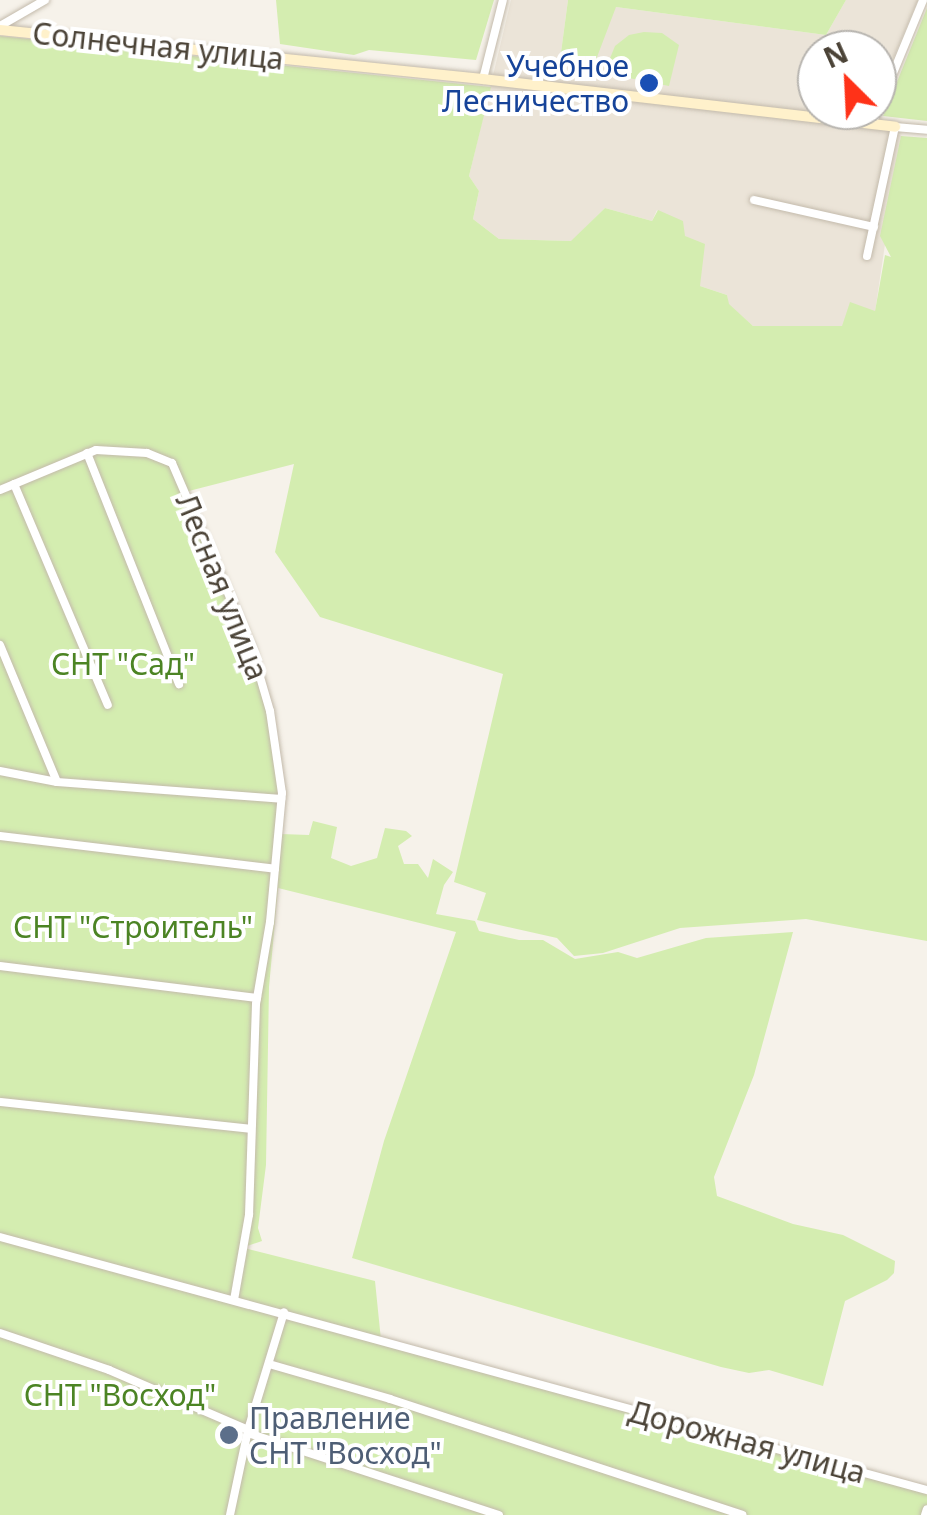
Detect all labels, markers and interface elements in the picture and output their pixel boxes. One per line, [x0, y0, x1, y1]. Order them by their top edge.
street label: Солнечная улица [31, 15, 285, 77]
north arrow [797, 30, 897, 130]
text: N [817, 32, 854, 76]
place label: Учебное Лесничество [442, 48, 629, 118]
marker: Учебное Лесничество [638, 72, 660, 94]
street label: Лесная улица [168, 489, 276, 685]
park label: СНТ "Сад" [51, 646, 195, 682]
park label: СНТ "Строитель" [13, 909, 253, 945]
park label: СНТ "Восход" [24, 1377, 216, 1413]
street label: Дорожная улица [625, 1393, 869, 1491]
place label: Правление СНТ "Восход" [249, 1400, 442, 1470]
marker: Правление СНТ "Восход" [218, 1424, 240, 1446]

